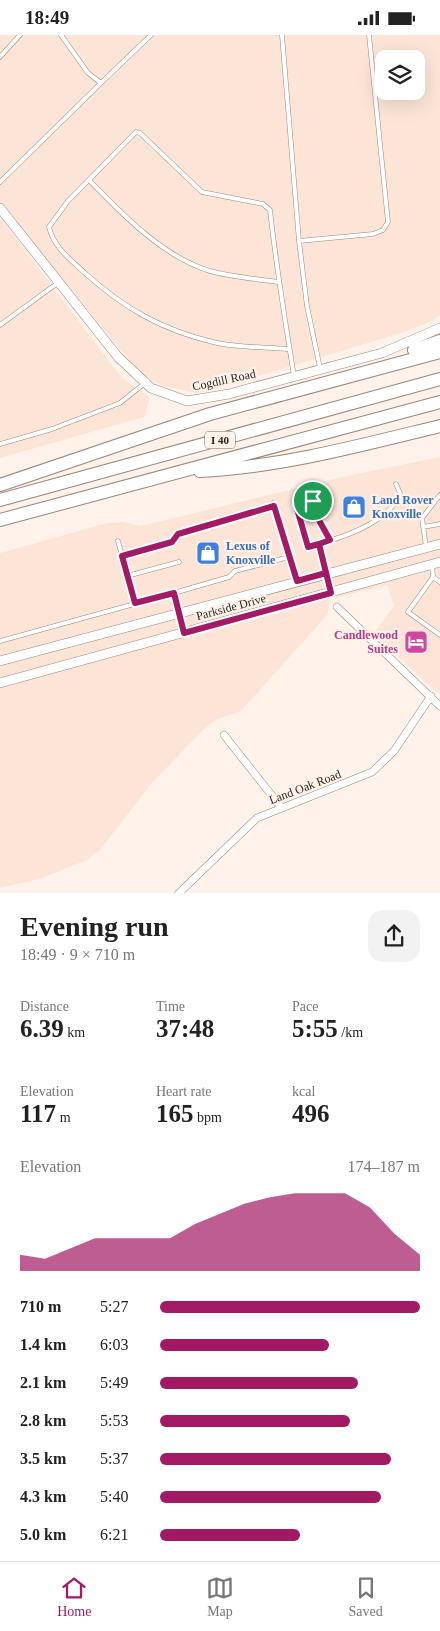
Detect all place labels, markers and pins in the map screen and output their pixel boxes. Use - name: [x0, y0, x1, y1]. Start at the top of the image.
- pin: [292, 480, 334, 522]
- place label: Land Rover Knoxville: [372, 493, 434, 521]
- shop icon: Land Rover Knoxville: [341, 494, 367, 520]
- place label: Lexus of Knoxville: [226, 539, 276, 567]
- shop icon: Lexus of Knoxville: [195, 540, 221, 566]
- place label: Candlewood Suites: [334, 628, 398, 656]
- hotel icon: Candlewood Suites: [403, 629, 429, 655]

